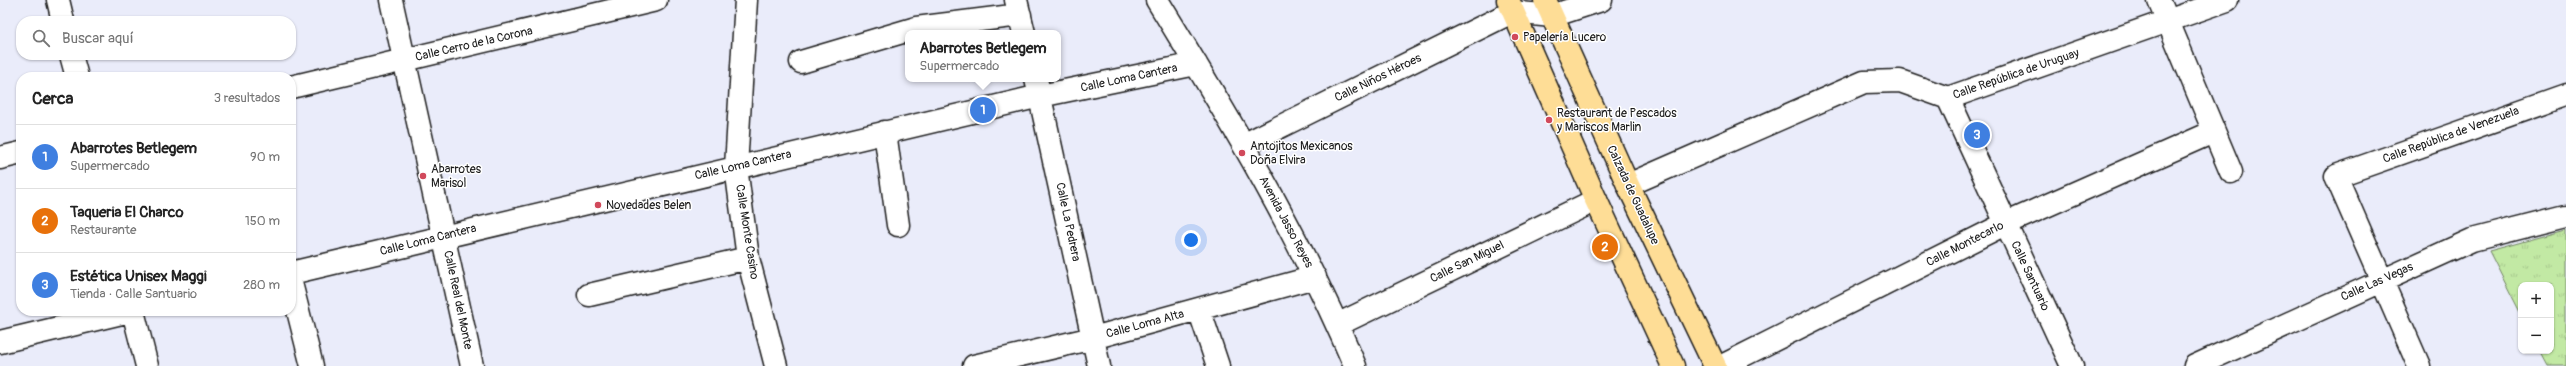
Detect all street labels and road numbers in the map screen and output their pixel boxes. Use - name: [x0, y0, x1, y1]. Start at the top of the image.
- street label: Calle Cerro de la Corona: [414, 23, 535, 65]
- street label: Calle República de Uruguay: [1951, 45, 2081, 103]
- street label: Calle Niños Héroes: [1332, 50, 1424, 105]
- street label: Calle Loma Cantera: [1079, 60, 1179, 96]
- street label: Calle República de Venezuela: [2381, 103, 2522, 167]
- street label: Calzada de Guadalupe: [1603, 143, 1663, 247]
- street label: Calle Loma Cantera: [693, 146, 793, 183]
- street label: Avenida Jasso Reyes: [1256, 174, 1317, 271]
- street label: Calle La Pedrera: [1052, 181, 1084, 263]
- street label: Calle Monte Casino: [732, 183, 762, 281]
- street label: Calle Montecarlo: [1924, 218, 2007, 270]
- street label: Calle Loma Cantera: [378, 221, 478, 259]
- street label: Calle San Miguel: [1428, 238, 1507, 286]
- street label: Calle Santuario: [2007, 239, 2053, 314]
- street label: Calle Real del Monte: [440, 249, 476, 351]
- street label: Calle Las Vegas: [2338, 259, 2416, 305]
- street label: Calle Loma Alta: [1104, 306, 1186, 342]

